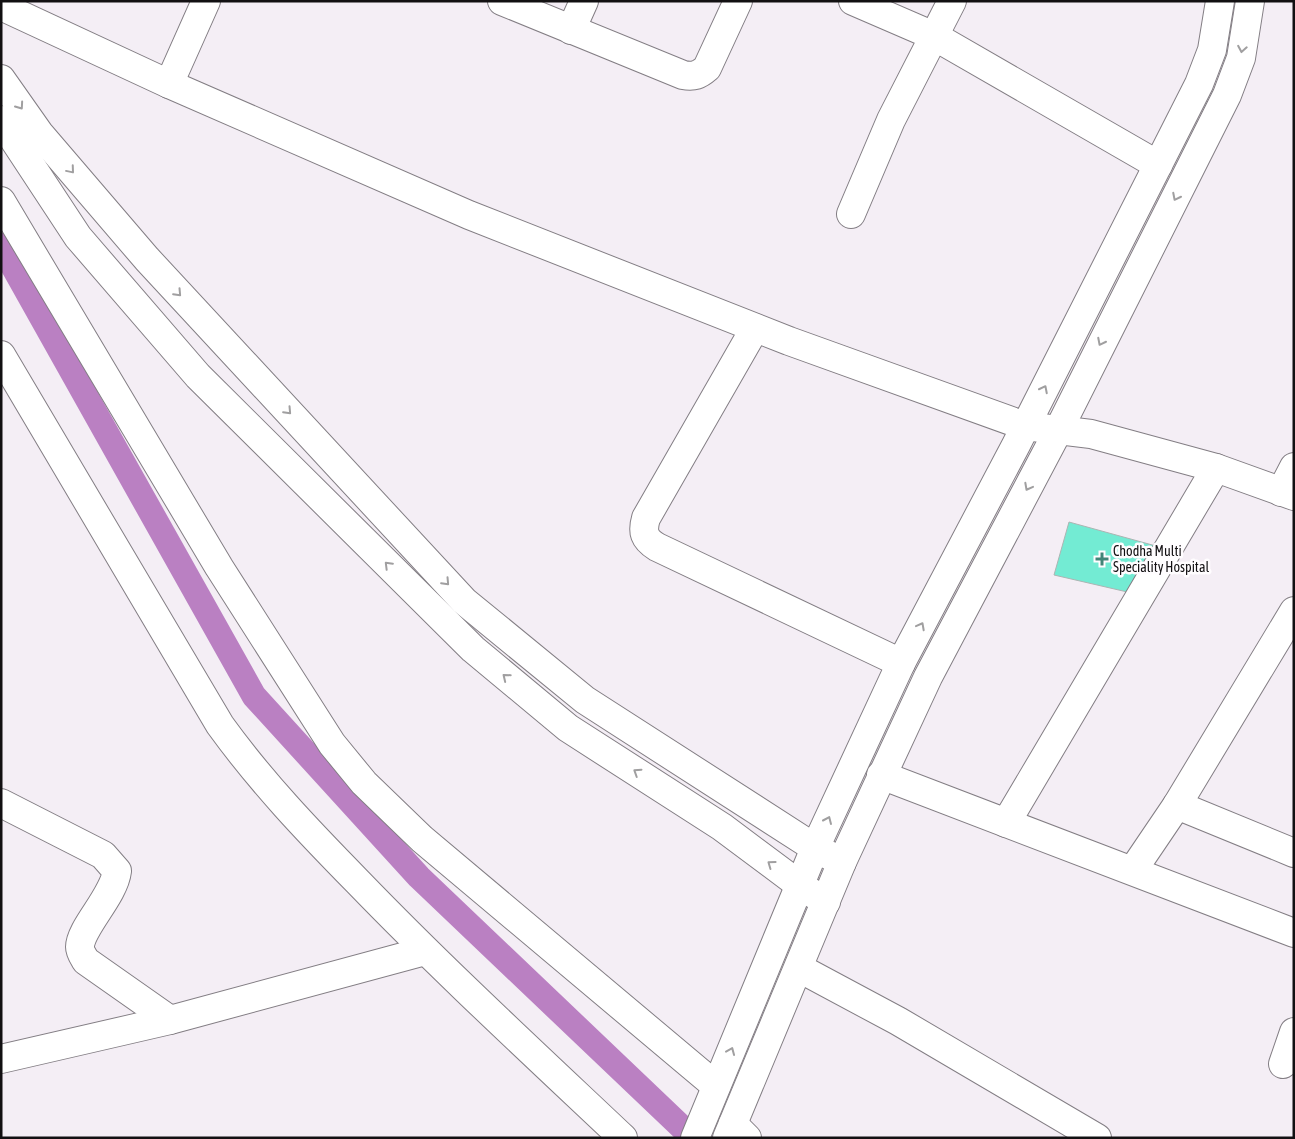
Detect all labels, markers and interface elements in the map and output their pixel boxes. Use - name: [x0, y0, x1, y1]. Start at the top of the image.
- one-way arrow: [1238, 45, 1248, 54]
- one-way arrow: [14, 100, 23, 110]
- one-way arrow: [65, 164, 74, 173]
- one-way arrow: [1172, 192, 1182, 201]
- one-way arrow: [172, 287, 181, 296]
- one-way arrow: [1097, 336, 1107, 345]
- one-way arrow: [1038, 385, 1048, 394]
- one-way arrow: [282, 406, 291, 415]
- one-way arrow: [1024, 481, 1034, 490]
- place label: Chodha Multi Speciality Hospital: [1113, 543, 1209, 575]
- marker: Chodha Multi Speciality Hospital: [1095, 552, 1109, 566]
- one-way arrow: [385, 562, 394, 571]
- one-way arrow: [440, 576, 449, 585]
- one-way arrow: [914, 623, 924, 632]
- one-way arrow: [503, 673, 512, 682]
- one-way arrow: [634, 769, 643, 778]
- one-way arrow: [822, 816, 832, 825]
- one-way arrow: [768, 862, 777, 870]
- one-way arrow: [725, 1047, 735, 1056]

